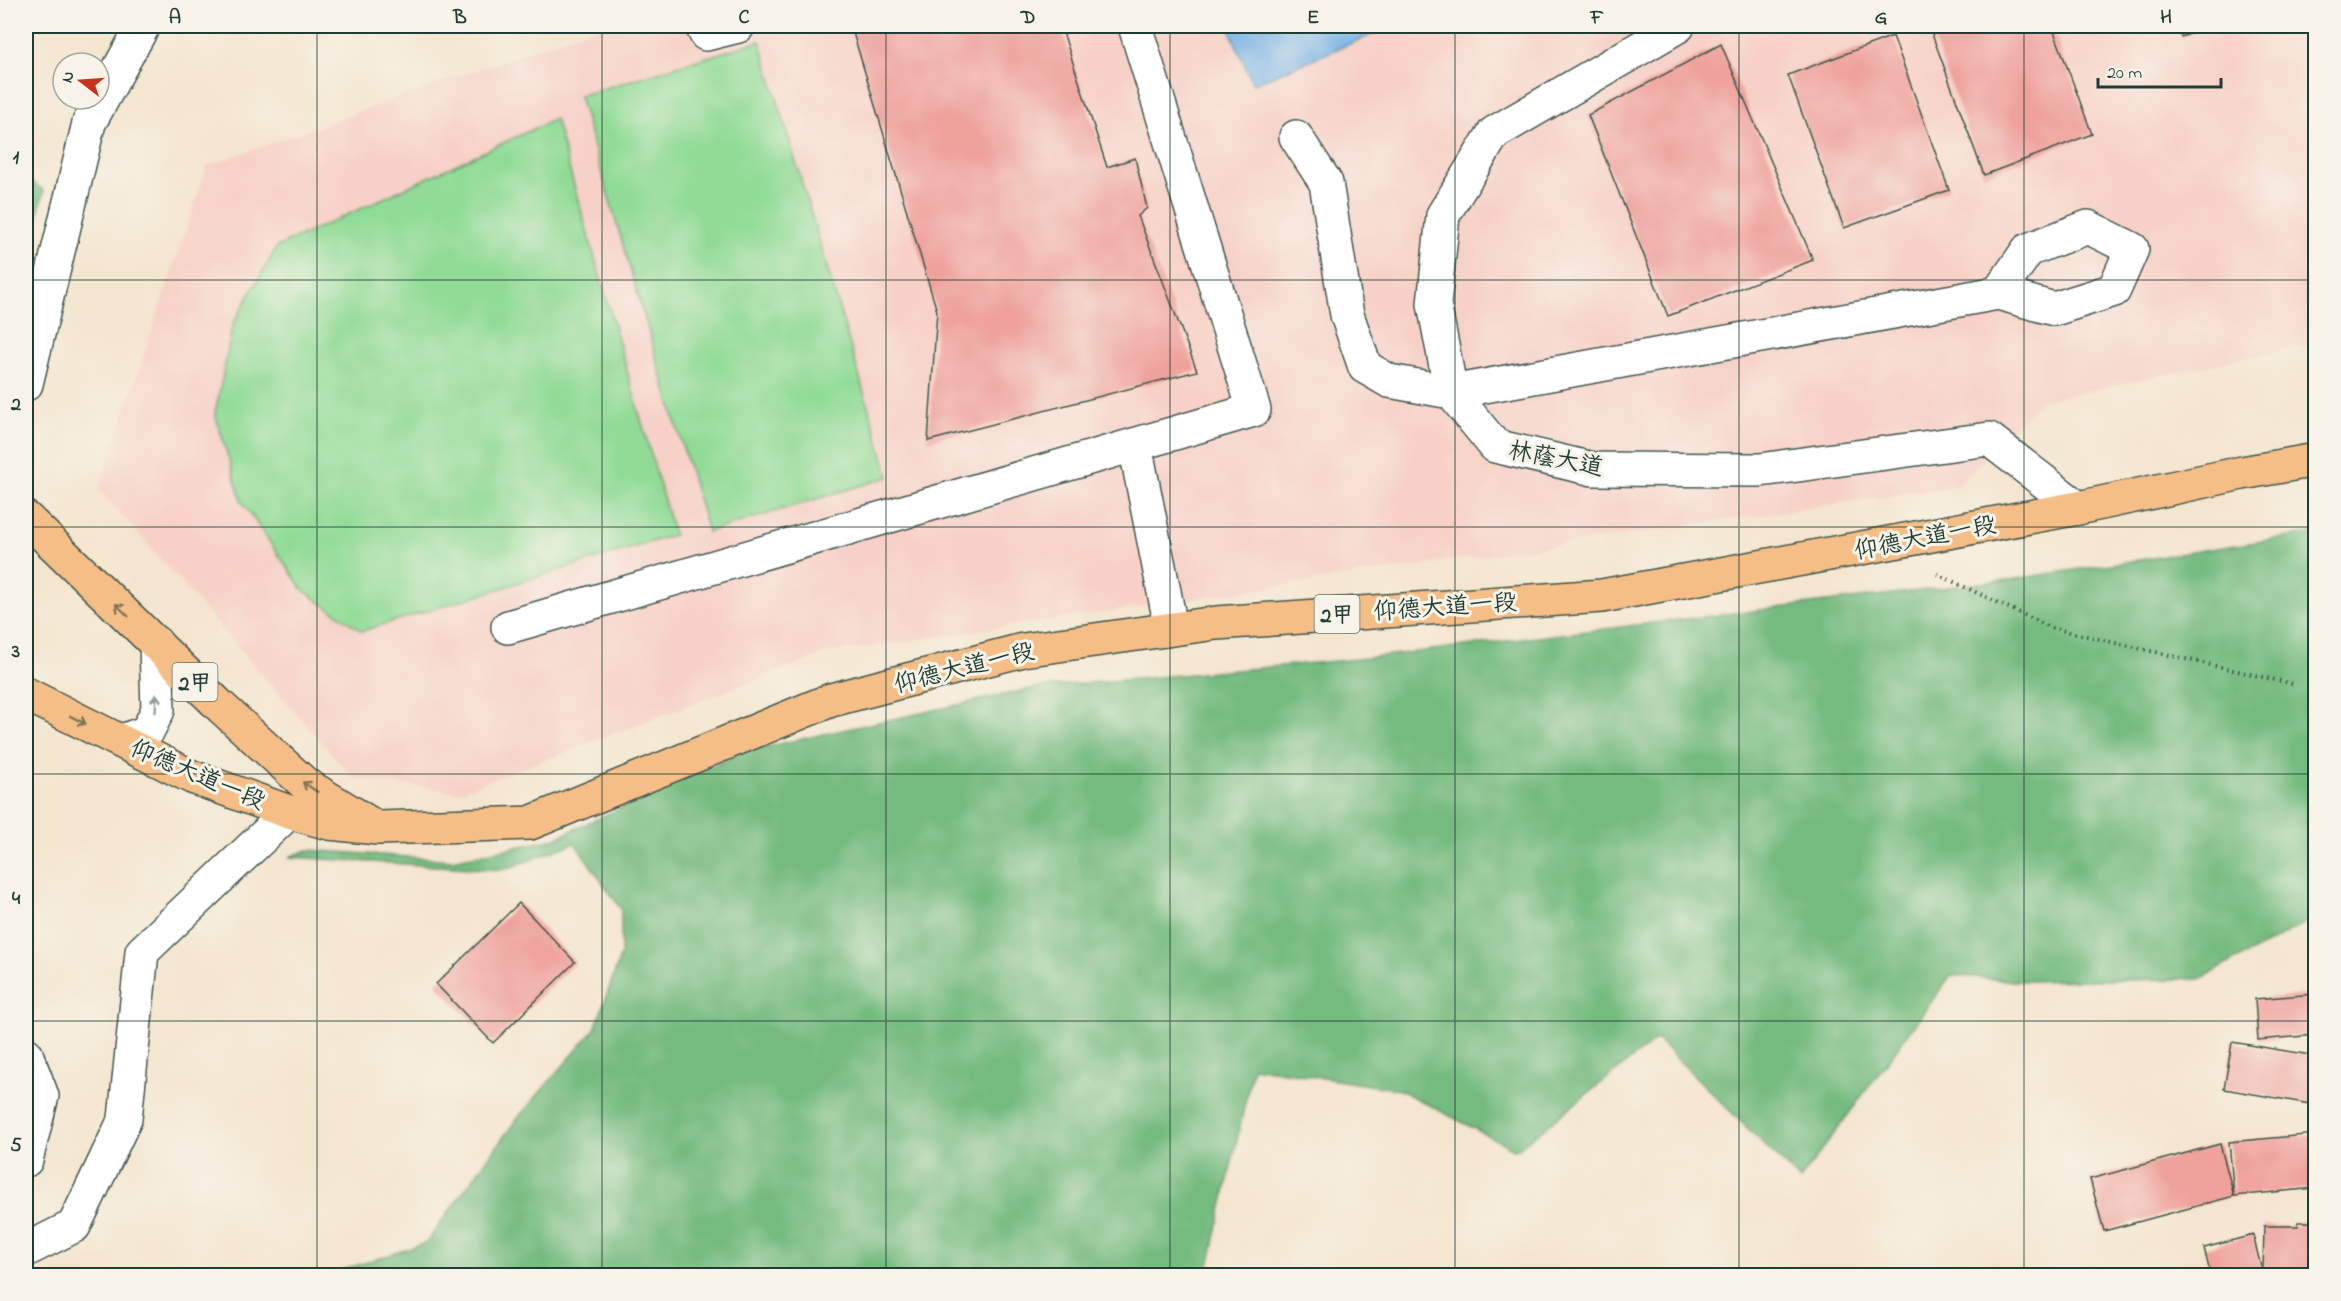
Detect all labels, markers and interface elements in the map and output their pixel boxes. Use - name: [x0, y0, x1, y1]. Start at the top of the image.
- text: A: [169, 4, 181, 33]
- text: B: [452, 4, 467, 33]
- text: C: [739, 4, 750, 33]
- text: D: [1020, 4, 1035, 33]
- text: E: [1307, 4, 1319, 33]
- text: F: [1590, 4, 1604, 33]
- text: G: [1875, 4, 1888, 33]
- text: H: [2160, 4, 2172, 33]
- north arrow: [51, 51, 111, 111]
- scale bar: [2098, 51, 2221, 89]
- text: 20 m: [2107, 61, 2142, 87]
- text: N: [56, 68, 82, 86]
- text: 1: [13, 144, 20, 173]
- text: 2: [10, 391, 21, 420]
- street label: 林蔭大道: [1505, 434, 1606, 487]
- street label: 仰德大道一段: [1851, 509, 1999, 570]
- street label: 仰德大道一段: [1372, 586, 1518, 631]
- road number: 2甲: [1314, 595, 1360, 633]
- one-way arrow: [115, 603, 130, 618]
- street label: 仰德大道一段: [891, 635, 1039, 704]
- text: 3: [11, 638, 20, 667]
- road number: 2甲: [172, 663, 218, 701]
- one-way arrow: [151, 694, 162, 713]
- one-way arrow: [68, 714, 86, 726]
- street label: 仰德大道一段: [124, 732, 270, 821]
- one-way arrow: [303, 781, 319, 793]
- text: 4: [12, 885, 21, 914]
- text: 5: [10, 1132, 22, 1161]

